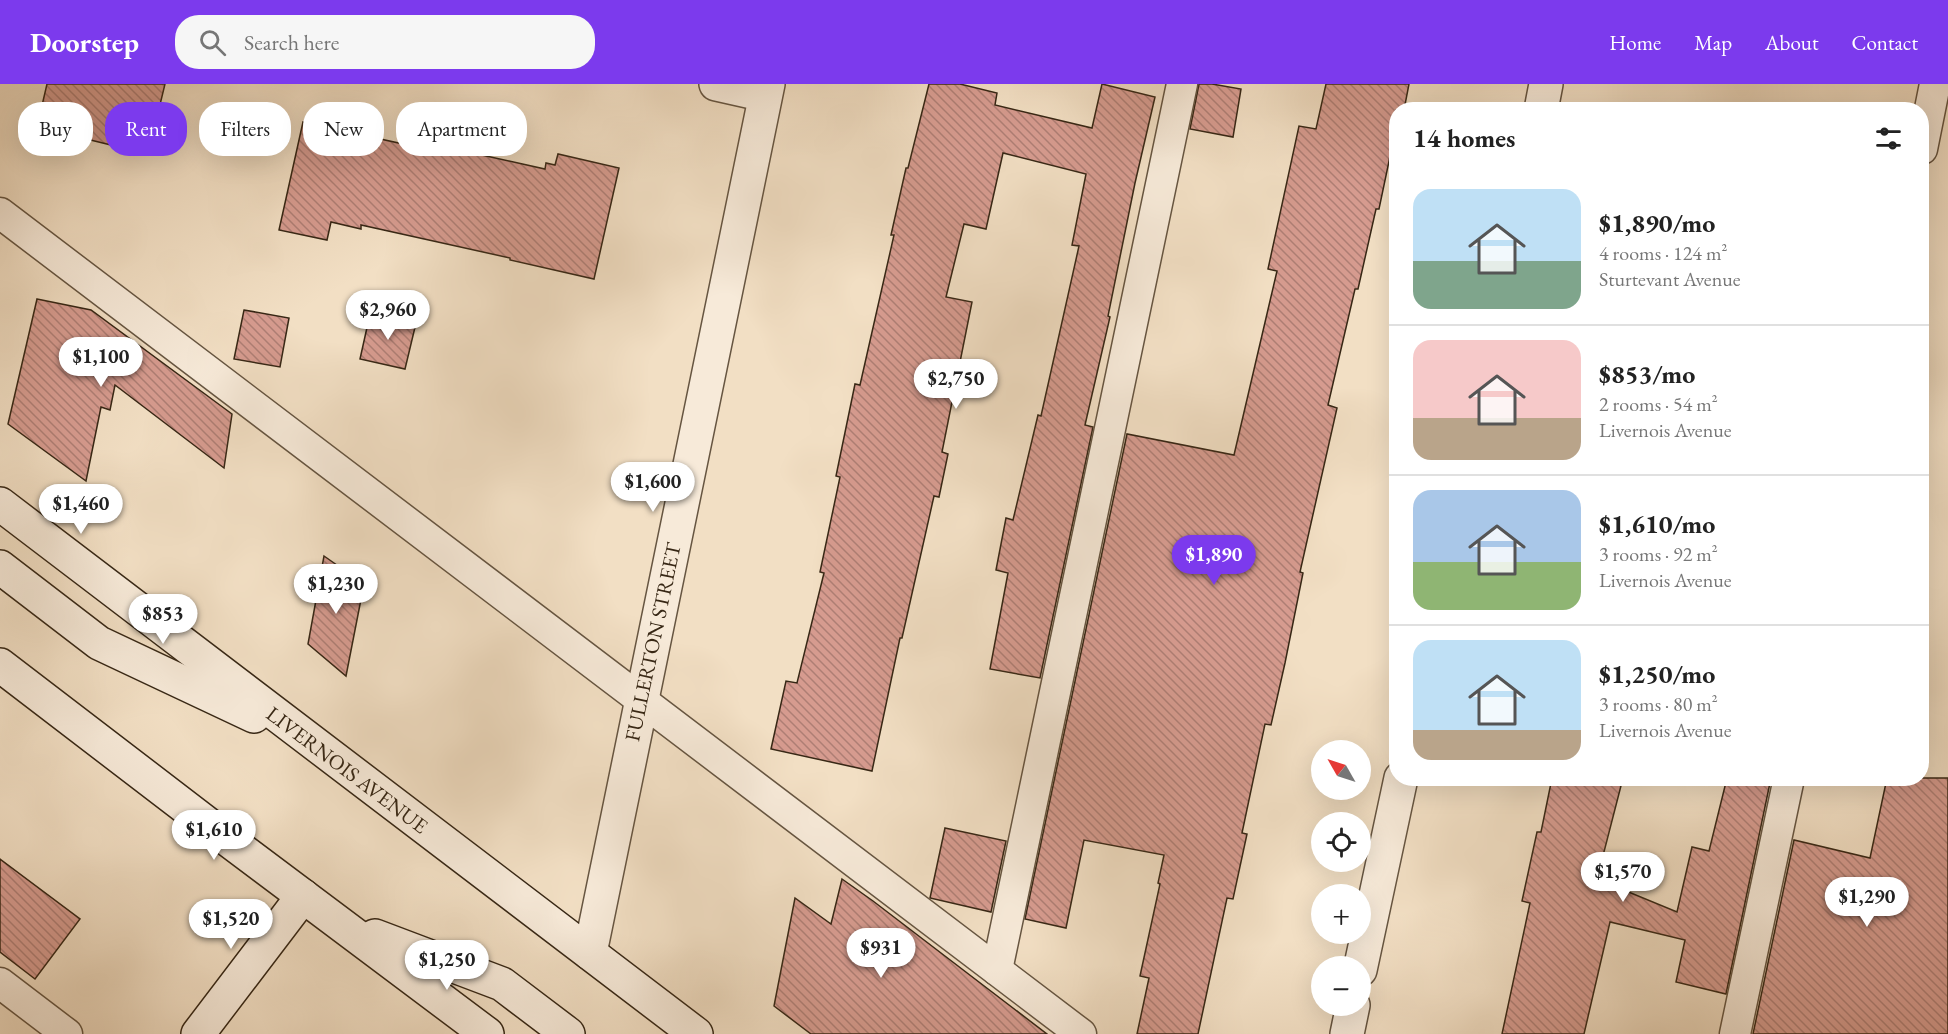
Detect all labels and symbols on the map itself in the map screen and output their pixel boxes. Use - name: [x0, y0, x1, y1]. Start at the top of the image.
- pin: $2,960: [339, 290, 437, 341]
- pin: $1,100: [52, 337, 150, 388]
- pin: $2,750: [907, 359, 1005, 410]
- pin: $1,600: [604, 462, 702, 513]
- pin: $1,460: [32, 484, 130, 535]
- pin: $1,890: [1165, 535, 1263, 586]
- street label: FULLERTON STREET: [618, 539, 687, 744]
- pin: $1,230: [287, 564, 385, 615]
- pin: $853: [127, 594, 199, 645]
- street label: LIVERNOIS AVENUE: [261, 700, 434, 839]
- north arrow: [1311, 740, 1371, 800]
- pin: $1,610: [165, 810, 263, 861]
- pin: $1,570: [1574, 852, 1672, 903]
- pin: $1,290: [1818, 877, 1916, 928]
- pin: $1,520: [182, 899, 280, 950]
- pin: $931: [845, 928, 917, 979]
- pin: $1,250: [398, 940, 496, 991]

